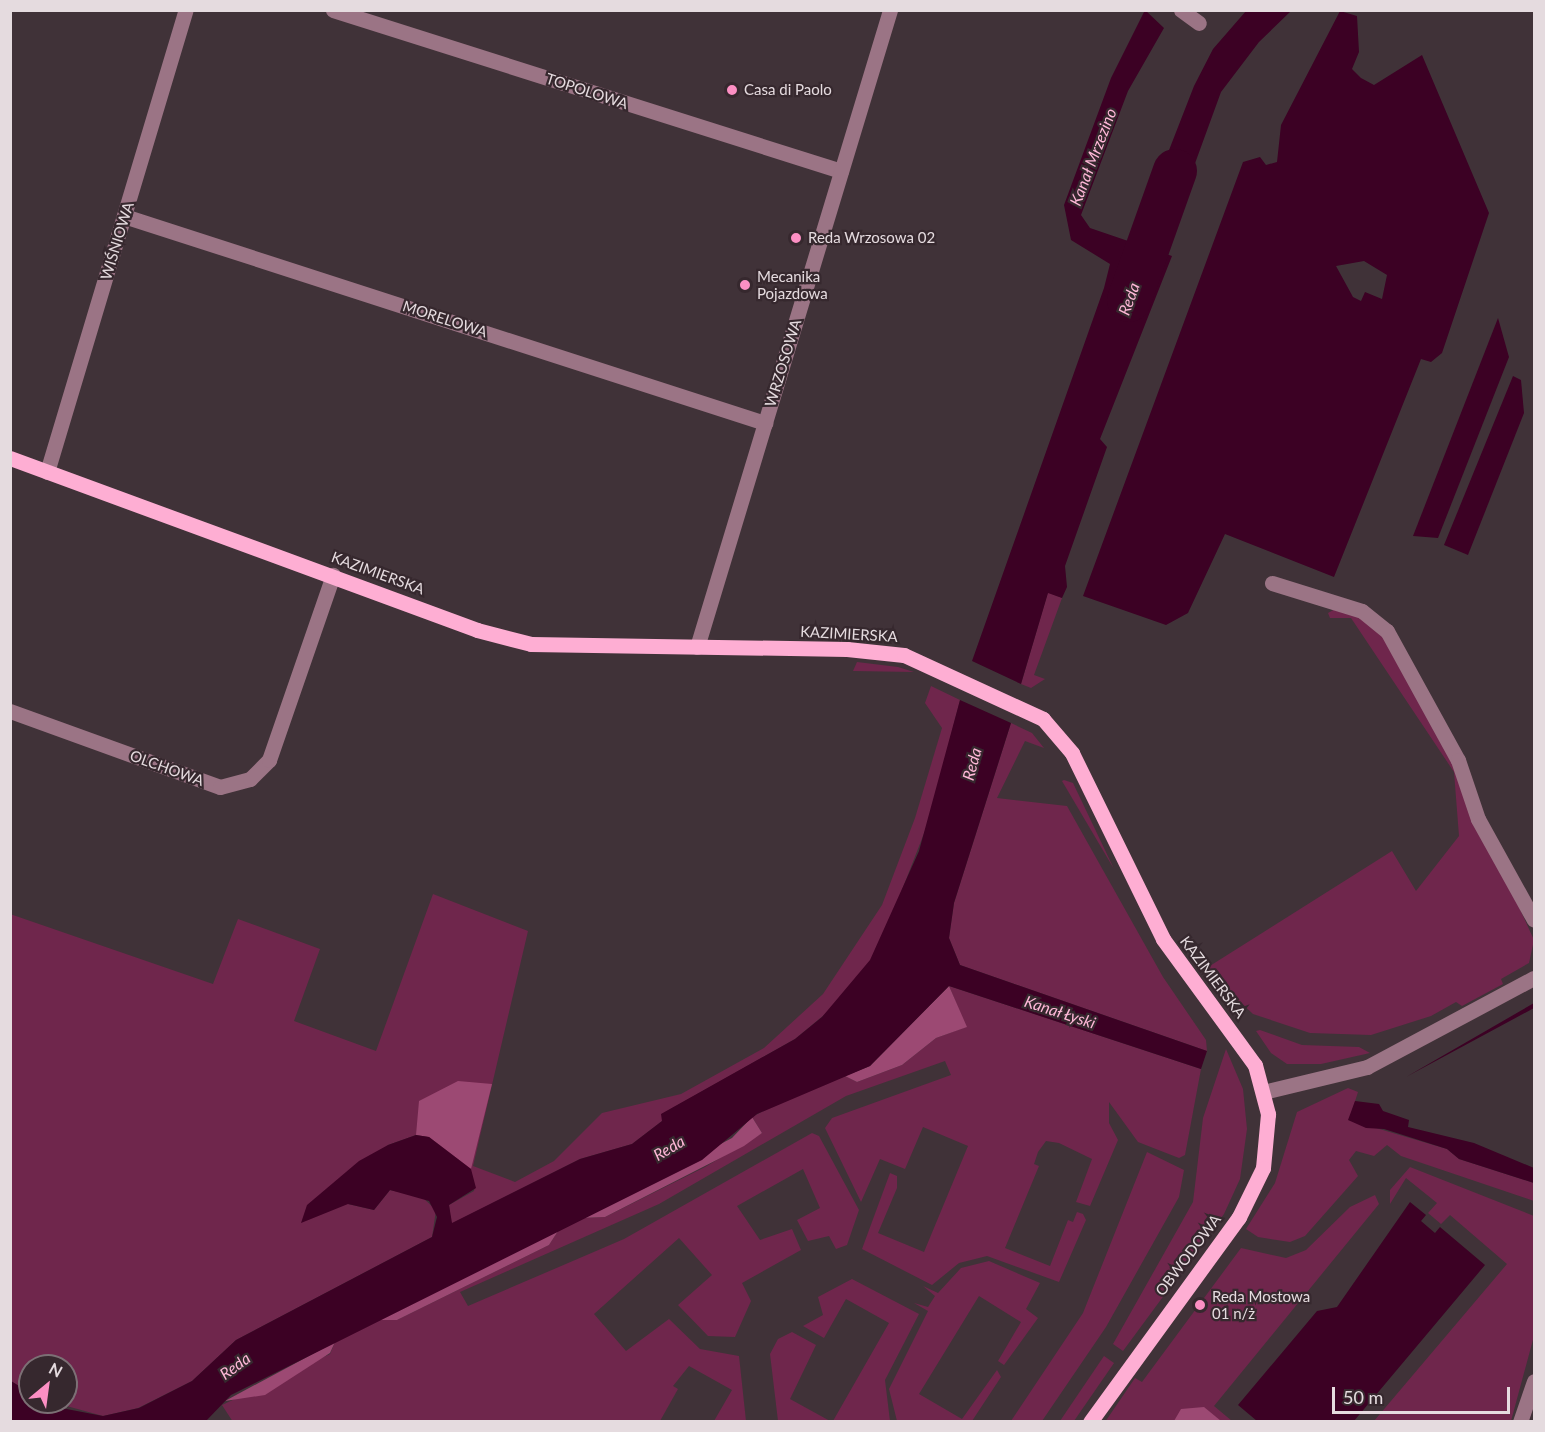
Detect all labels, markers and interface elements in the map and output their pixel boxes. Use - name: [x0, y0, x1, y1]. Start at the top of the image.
- street label: TOPOLOWA: [544, 69, 630, 113]
- place label: Casa di Paolo: [744, 81, 832, 99]
- marker: Casa di Paolo: [725, 83, 739, 97]
- water label: Kanał Mrzezino: [1066, 105, 1120, 209]
- street label: WIŚNIOWA: [97, 200, 137, 282]
- place label: Reda Wrzosowa 02: [808, 229, 935, 247]
- marker: Reda Wrzosowa 02: [789, 231, 803, 245]
- place label: Mecanika Pojazdowa: [757, 267, 828, 302]
- marker: Mecanika Pojazdowa: [738, 278, 752, 292]
- water label: Reda: [1114, 280, 1144, 318]
- street label: MORELOWA: [400, 297, 490, 341]
- street label: WRZOSOWA: [761, 317, 805, 409]
- street label: KAZIMIERSKA: [329, 548, 427, 598]
- street label: KAZIMIERSKA: [800, 622, 898, 646]
- street label: OLCHOWA: [127, 746, 207, 790]
- water label: Reda: [958, 746, 986, 782]
- street label: KAZIMIERSKA: [1176, 933, 1250, 1021]
- water label: Kanał Łyski: [1022, 991, 1098, 1033]
- water label: Reda: [650, 1131, 688, 1165]
- street label: OBWODOWA: [1152, 1211, 1224, 1299]
- place label: Reda Mostowa 01 n/ż: [1212, 1287, 1310, 1322]
- marker: Reda Mostowa 01 n/ż: [1193, 1298, 1207, 1312]
- water label: Reda: [216, 1348, 254, 1384]
- north arrow: [18, 1354, 78, 1414]
- text: N: [46, 1358, 66, 1381]
- scale bar: [1335, 1375, 1514, 1413]
- text: 50 m: [1343, 1386, 1383, 1408]

